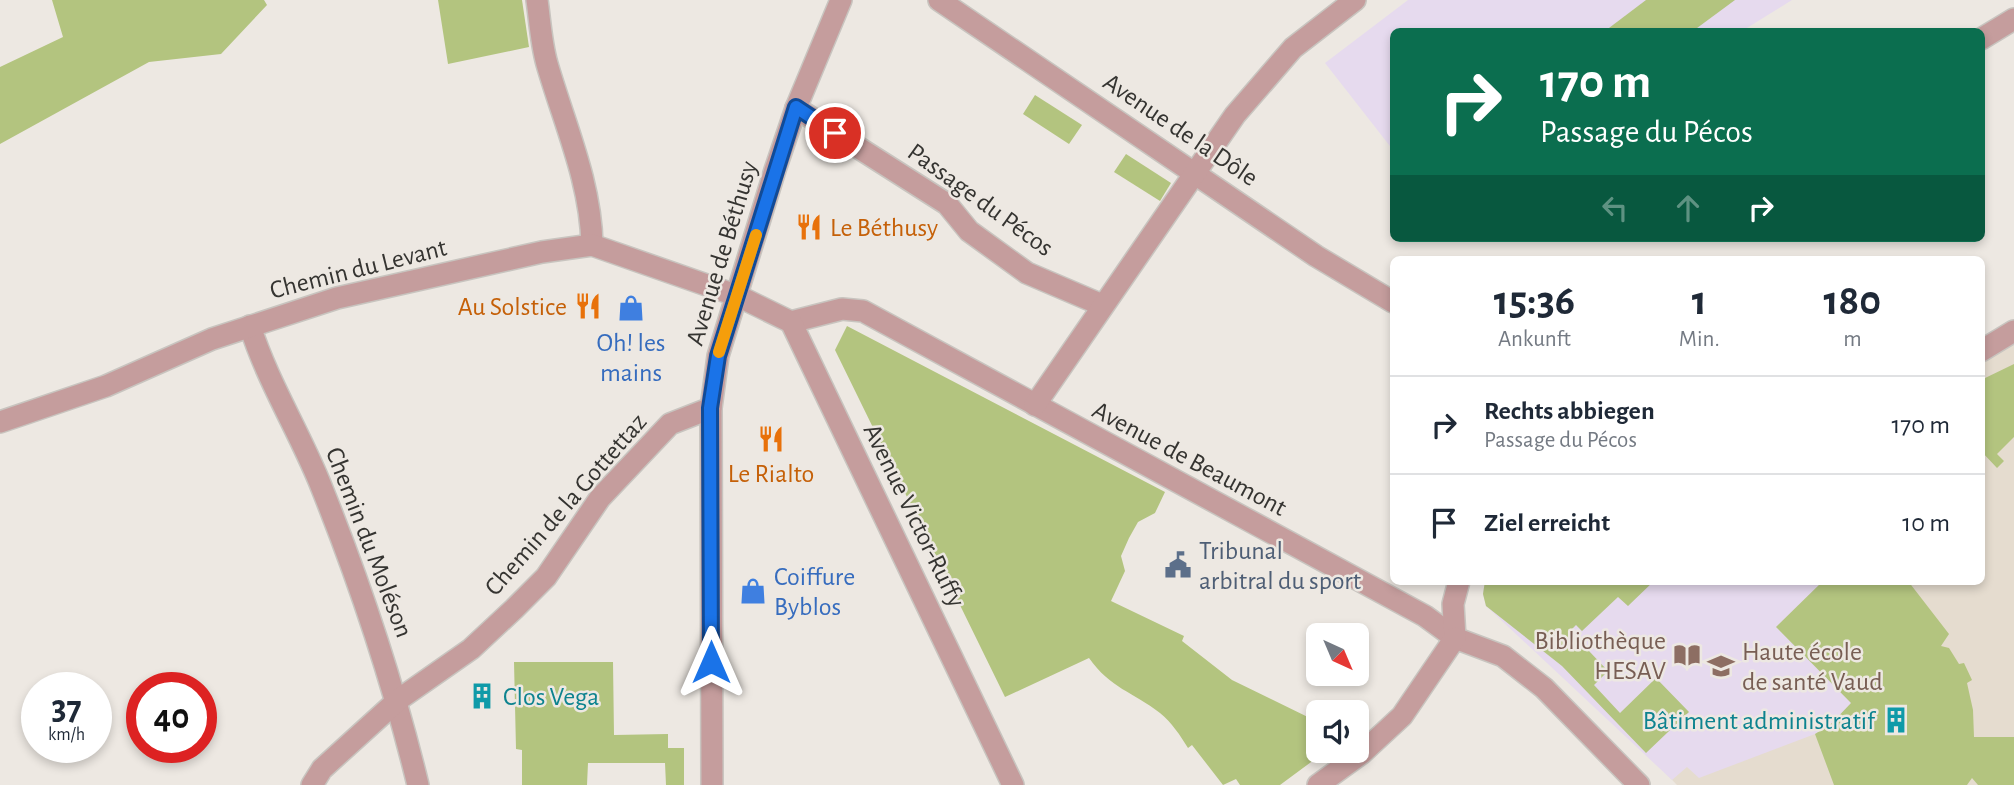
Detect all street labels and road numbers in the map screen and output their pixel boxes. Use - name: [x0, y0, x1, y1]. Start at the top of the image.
- street label: Avenue de la Dôle: [1098, 69, 1263, 191]
- street label: Passage du Pécos: [903, 138, 1058, 261]
- street label: Avenue de Béthusy: [682, 158, 762, 349]
- street label: Chemin du Levant: [267, 234, 449, 304]
- street label: Avenue de Beaumont: [1088, 397, 1291, 521]
- street label: Chemin de la Gottettaz: [480, 409, 652, 601]
- street label: Avenue Victor-Ruffy: [858, 420, 970, 611]
- street label: Chemin du Moléson: [321, 444, 417, 641]

